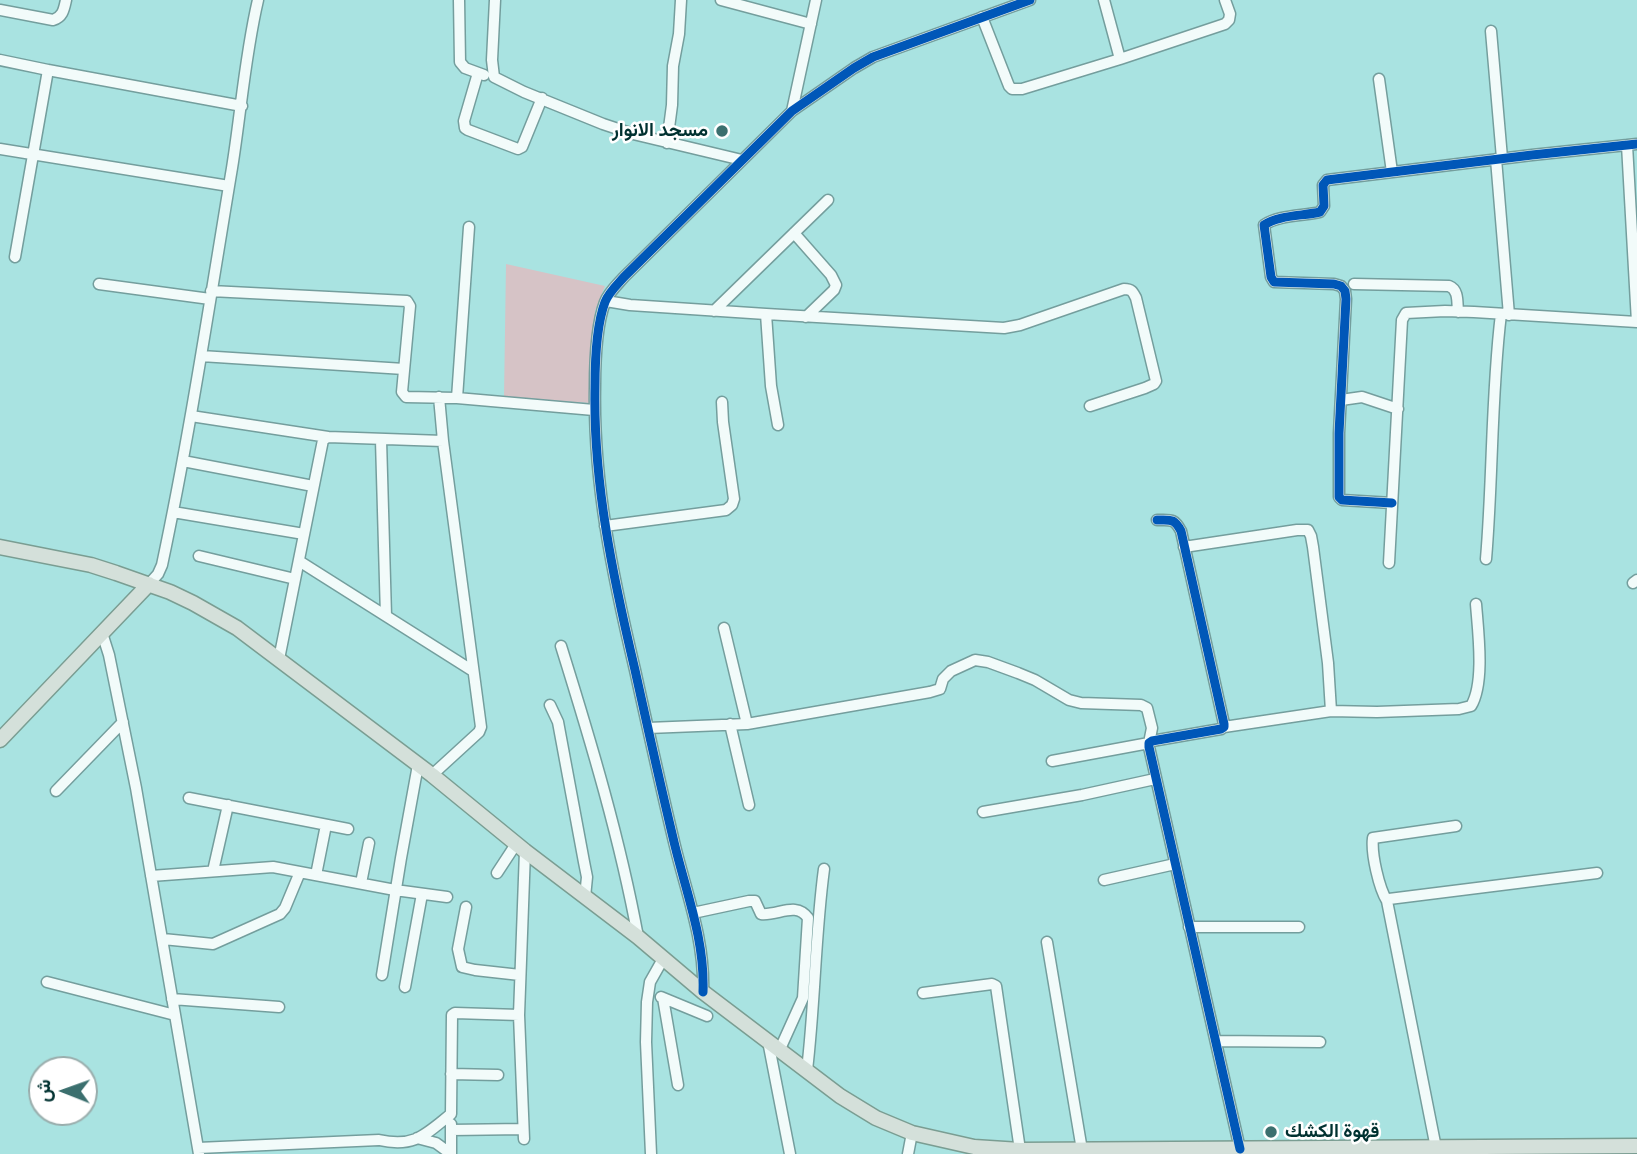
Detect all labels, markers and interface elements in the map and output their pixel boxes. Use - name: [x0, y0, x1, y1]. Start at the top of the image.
- place label: مسجد الانوار: [612, 120, 708, 142]
- marker: مسجد الانوار: [714, 123, 730, 139]
- north arrow: [28, 1056, 98, 1126]
- text: ش: [32, 1079, 55, 1102]
- place label: قهوة الكشك: [1285, 1121, 1379, 1143]
- marker: قهوة الكشك: [1263, 1124, 1279, 1140]

